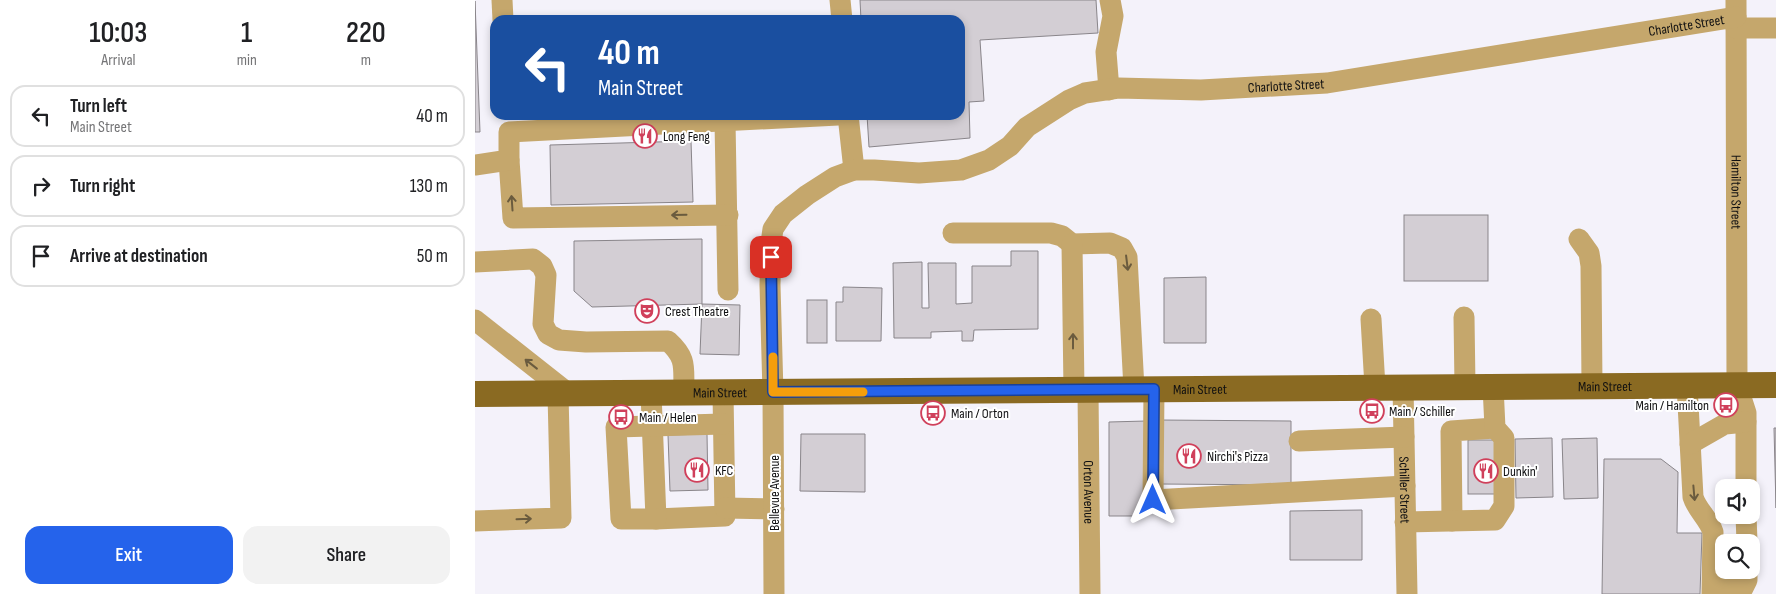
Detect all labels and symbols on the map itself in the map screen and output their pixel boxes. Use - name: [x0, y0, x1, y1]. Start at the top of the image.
- street label: Charlotte Street: [1647, 11, 1726, 40]
- street label: Charlotte Street: [1247, 75, 1325, 96]
- restaurant icon: Long Feng: [632, 123, 658, 149]
- place label: Long Feng: [663, 128, 710, 145]
- street label: Hamilton Street: [1727, 155, 1745, 229]
- one-way arrow: [508, 195, 517, 211]
- one-way arrow: [671, 210, 688, 220]
- pin: [750, 236, 792, 278]
- one-way arrow: [1122, 254, 1132, 270]
- theatre icon: Crest Theatre: [634, 298, 660, 324]
- place label: Crest Theatre: [665, 303, 729, 320]
- one-way arrow: [1068, 333, 1078, 350]
- one-way arrow: [524, 359, 538, 369]
- street label: Main Street: [1578, 378, 1632, 395]
- street label: Main Street: [1173, 381, 1227, 398]
- street label: Main Street: [693, 384, 747, 401]
- bus stop icon: Main / Hamilton: [1713, 392, 1739, 418]
- place label: Main / Hamilton: [1636, 397, 1709, 414]
- bus stop icon: Main / Schiller: [1359, 398, 1385, 424]
- bus stop icon: Main / Orton: [920, 400, 946, 426]
- place label: Main / Schiller: [1389, 403, 1455, 420]
- bus stop icon: Main / Helen: [608, 404, 634, 430]
- place label: Main / Orton: [951, 405, 1009, 422]
- place label: Main / Helen: [639, 409, 697, 426]
- restaurant icon: Nirchi's Pizza: [1176, 443, 1202, 469]
- place label: Nirchi's Pizza: [1207, 448, 1268, 465]
- street label: Bellevue Avenue: [766, 455, 783, 531]
- street label: Schiller Street: [1395, 456, 1414, 524]
- restaurant icon: KFC: [684, 457, 710, 483]
- restaurant icon: Dunkin': [1473, 458, 1499, 484]
- street label: Orton Avenue: [1080, 460, 1097, 524]
- place label: KFC: [715, 462, 734, 479]
- place label: Dunkin': [1503, 463, 1537, 480]
- position arrow: [1126, 473, 1178, 525]
- one-way arrow: [1689, 485, 1699, 501]
- one-way arrow: [515, 515, 531, 524]

